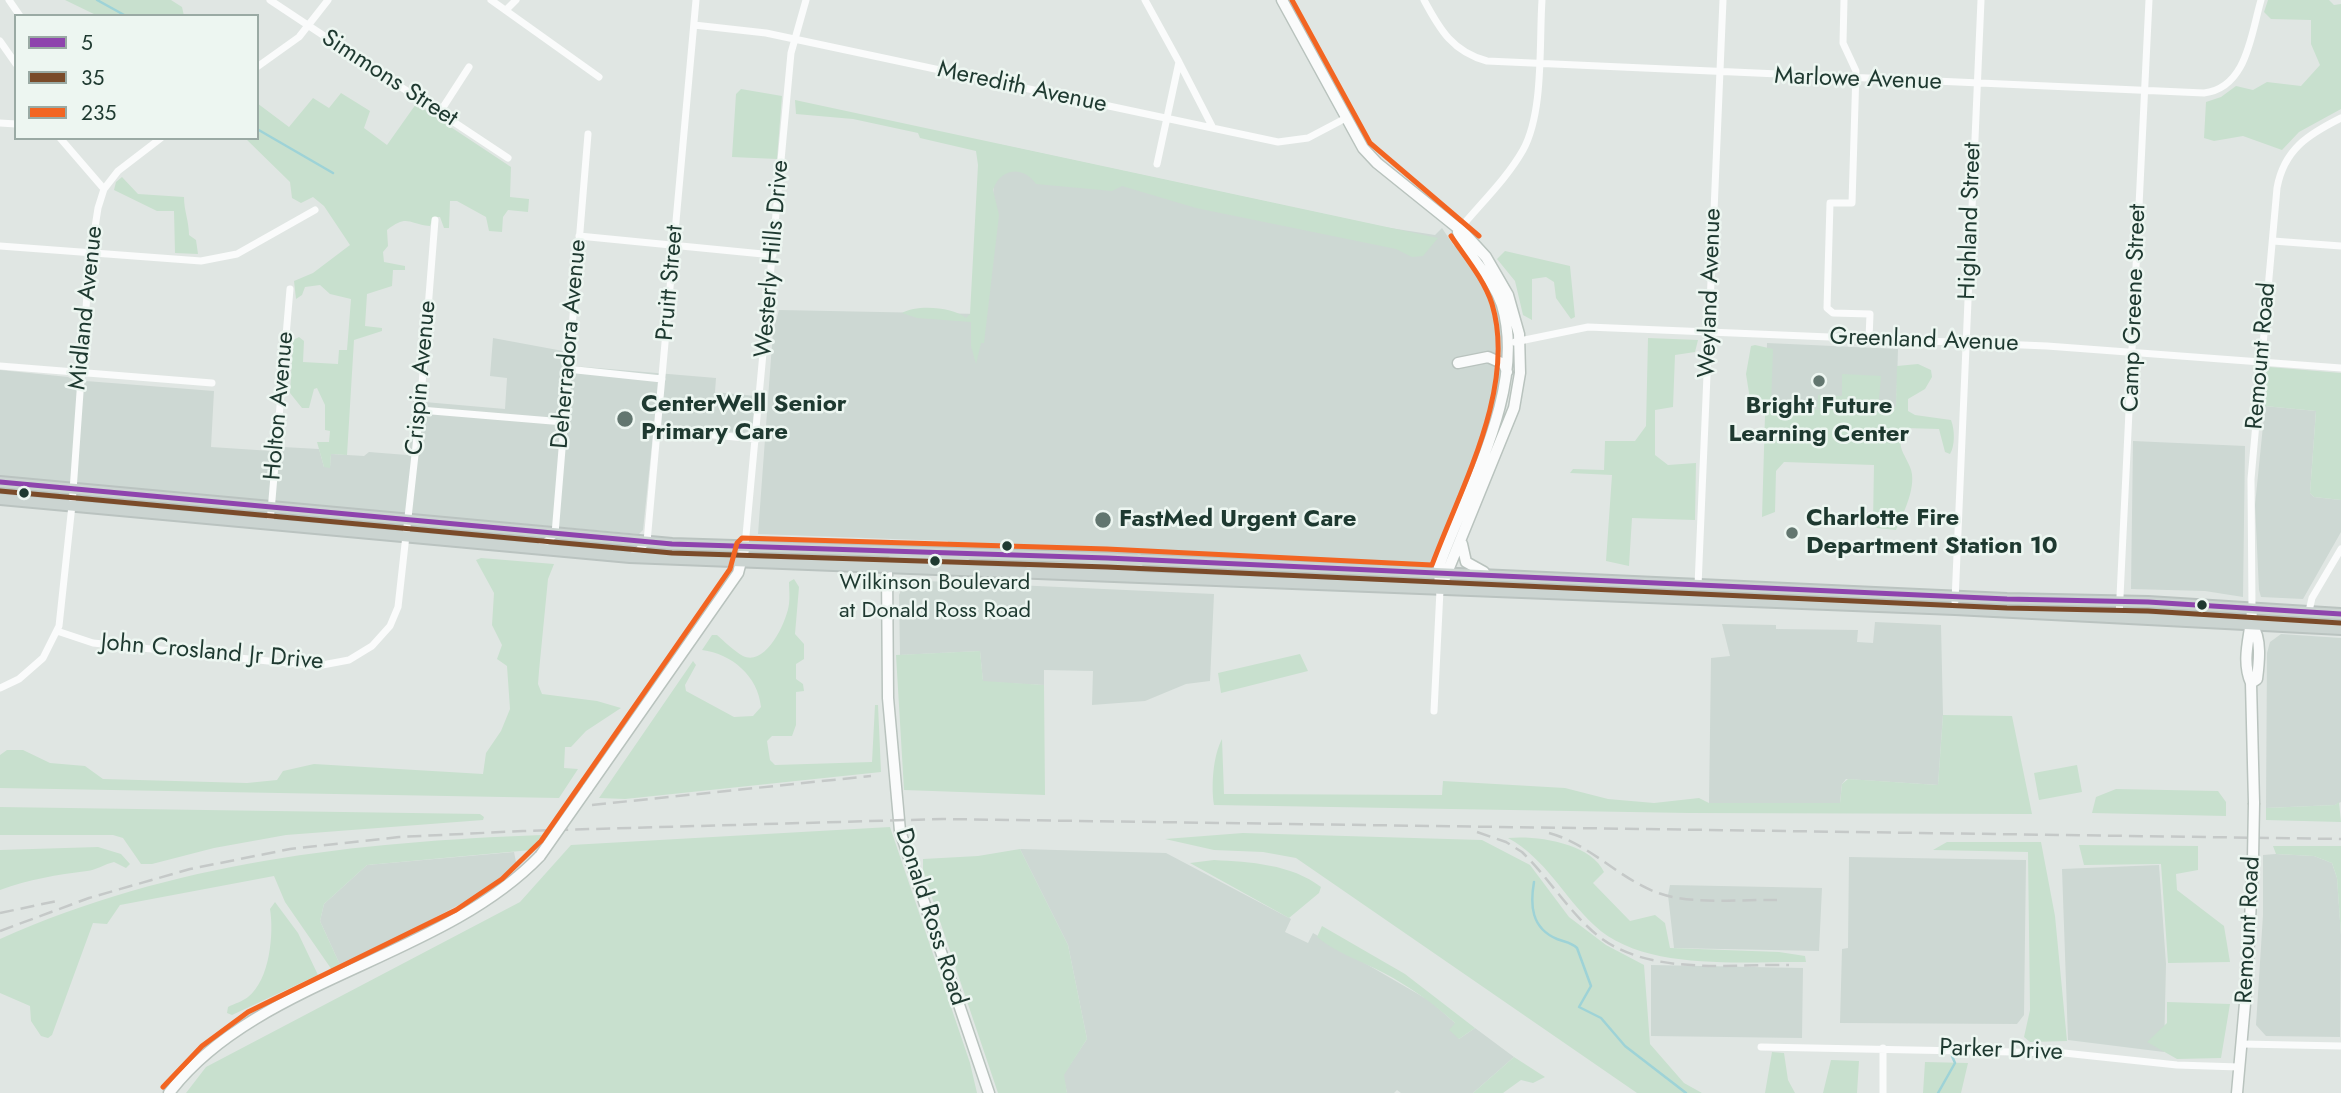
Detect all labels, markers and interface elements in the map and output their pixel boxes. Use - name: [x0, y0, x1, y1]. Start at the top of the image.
- legend: [14, 14, 259, 140]
- street label: Simmons Street: [315, 24, 463, 134]
- text: 5: [81, 28, 93, 58]
- street label: Meredith Avenue: [935, 56, 1109, 120]
- text: 35: [81, 63, 104, 93]
- street label: Marlowe Avenue: [1774, 63, 1942, 97]
- text: 235: [81, 98, 116, 128]
- street label: Highland Street: [1954, 142, 1988, 300]
- street label: Westerly Hills Drive: [750, 159, 796, 359]
- street label: Camp Greene Street: [2117, 203, 2153, 413]
- street label: Weyland Avenue: [1694, 208, 1728, 378]
- street label: Pruitt Street: [652, 224, 690, 342]
- street label: Midland Avenue: [64, 225, 110, 391]
- street label: Deherradora Avenue: [546, 238, 594, 450]
- street label: Remount Road: [2241, 281, 2283, 431]
- street label: Crispin Avenue: [401, 300, 443, 456]
- street label: Greenland Avenue: [1829, 323, 2019, 359]
- street label: Holton Avenue: [259, 330, 301, 482]
- marker: Bright Future Learning Center: [1811, 373, 1827, 389]
- place label: CenterWell Senior Primary Care: [641, 391, 847, 447]
- place label: Bright Future Learning Center: [1729, 393, 1909, 449]
- marker: CenterWell Senior Primary Care: [615, 409, 635, 429]
- unlabelled marker: [17, 486, 31, 500]
- place label: Charlotte Fire Department Station 10: [1806, 505, 2058, 561]
- place label: FastMed Urgent Care: [1119, 506, 1357, 534]
- marker: FastMed Urgent Care: [1093, 510, 1113, 530]
- marker: Charlotte Fire Department Station 10: [1784, 525, 1800, 541]
- unlabelled marker: [1000, 539, 1014, 553]
- marker: Wilkinson Boulevard at Donald Ross Road: [928, 554, 942, 568]
- place label: Wilkinson Boulevard at Donald Ross Road: [839, 571, 1031, 622]
- unlabelled marker: [2195, 598, 2209, 612]
- street label: John Crosland Jr Drive: [99, 629, 325, 677]
- street label: Donald Ross Road: [888, 825, 972, 1009]
- street label: Remount Road: [2231, 856, 2267, 1004]
- street label: Parker Drive: [1939, 1034, 2063, 1068]

